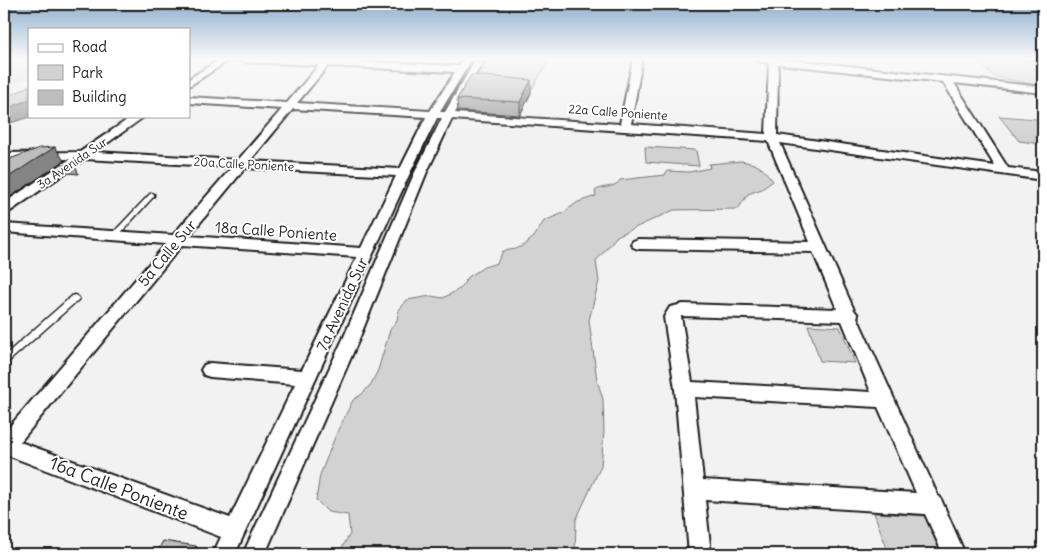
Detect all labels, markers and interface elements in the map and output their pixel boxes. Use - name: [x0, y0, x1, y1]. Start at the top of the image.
- legend: [28, 28, 190, 118]
- text: Road: [72, 37, 107, 56]
- text: Park: [72, 63, 103, 82]
- text: Building: [72, 87, 127, 106]
- street label: 22a Calle Poniente: [568, 101, 668, 123]
- street label: 3a Avenida Sur: [34, 134, 110, 192]
- street label: 20a Calle Poniente: [193, 154, 295, 174]
- street label: 5a Calle Sur: [134, 216, 200, 290]
- street label: 18a Calle Poniente: [214, 217, 338, 245]
- street label: 7a Avenida Sur: [312, 254, 372, 354]
- street label: 16a Calle Poniente: [46, 451, 192, 525]

